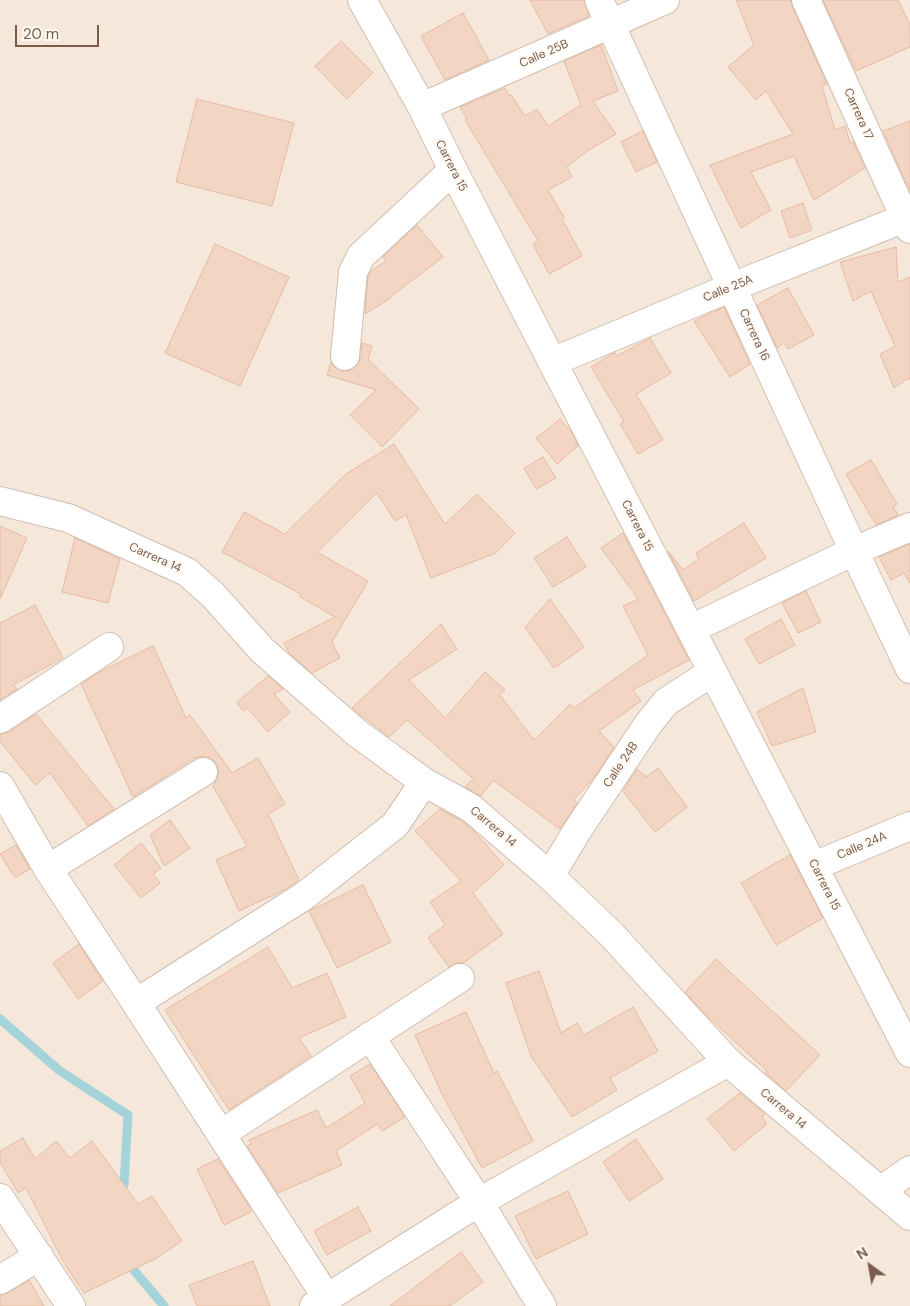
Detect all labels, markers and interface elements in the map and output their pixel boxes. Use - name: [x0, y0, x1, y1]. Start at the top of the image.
- scale bar: [18, 15, 101, 47]
- text: 20 m: [23, 24, 59, 44]
- street label: Calle 25B: [517, 37, 571, 71]
- street label: Carrera 17: [840, 86, 876, 142]
- street label: Carrera 15: [432, 138, 470, 194]
- street label: Calle 25A: [701, 273, 755, 305]
- street label: Carrera 16: [736, 307, 772, 363]
- street label: Carrera 15: [618, 498, 656, 554]
- street label: Carrera 14: [127, 540, 183, 576]
- street label: Calle 24B: [601, 740, 641, 790]
- street label: Carrera 14: [467, 804, 519, 850]
- street label: Calle 24A: [835, 829, 889, 863]
- street label: Carrera 15: [805, 857, 843, 913]
- street label: Carrera 14: [757, 1086, 809, 1132]
- north arrow: [845, 1241, 895, 1291]
- text: N: [853, 1243, 871, 1264]

